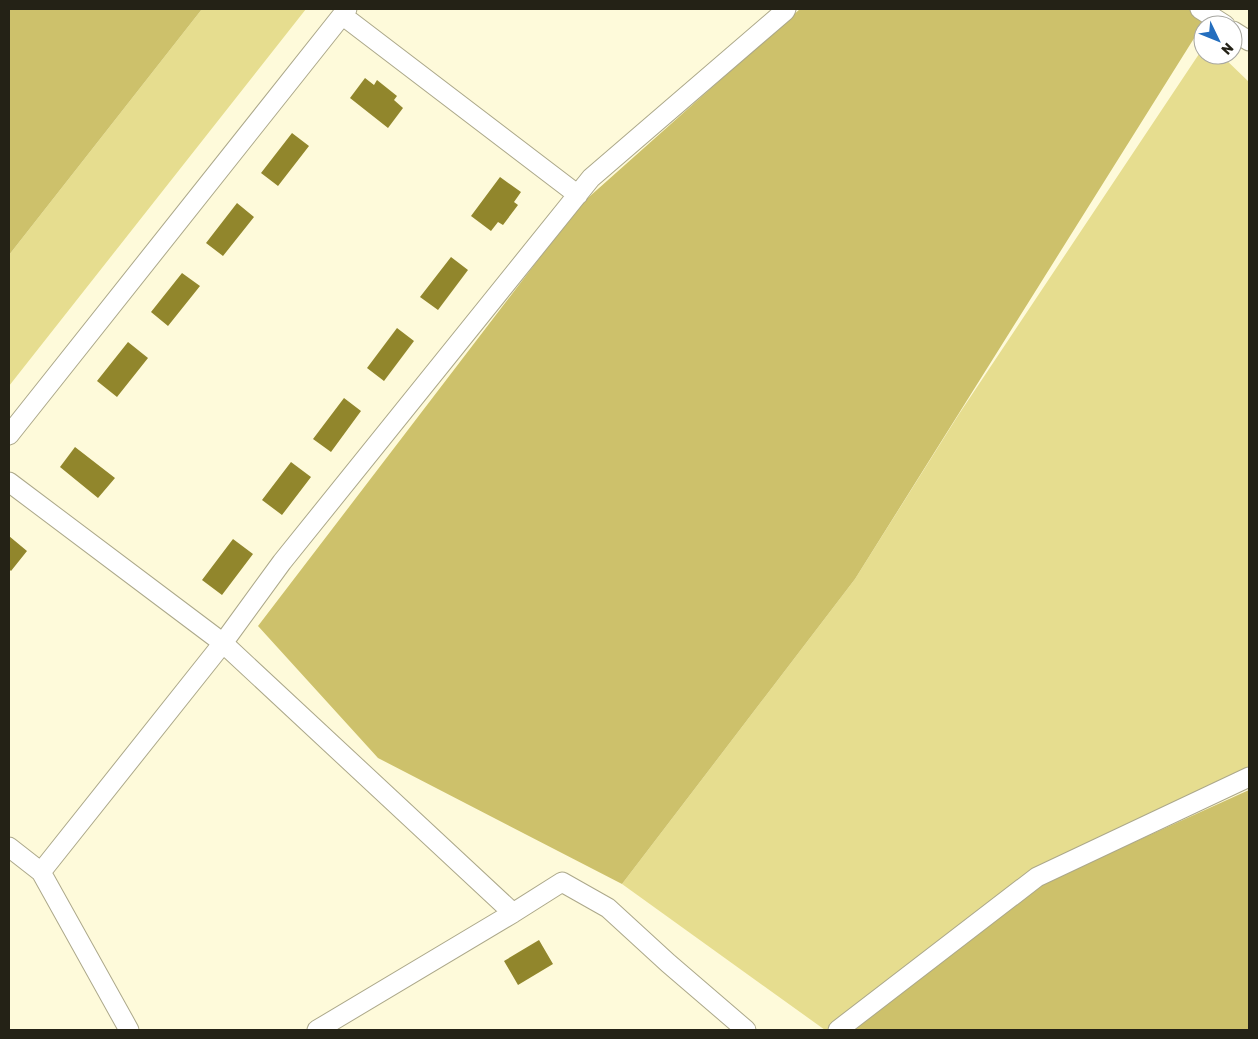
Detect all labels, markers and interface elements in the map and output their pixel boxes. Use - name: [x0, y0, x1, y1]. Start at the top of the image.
- north arrow: [1193, 15, 1243, 65]
- text: N: [1217, 39, 1237, 58]

